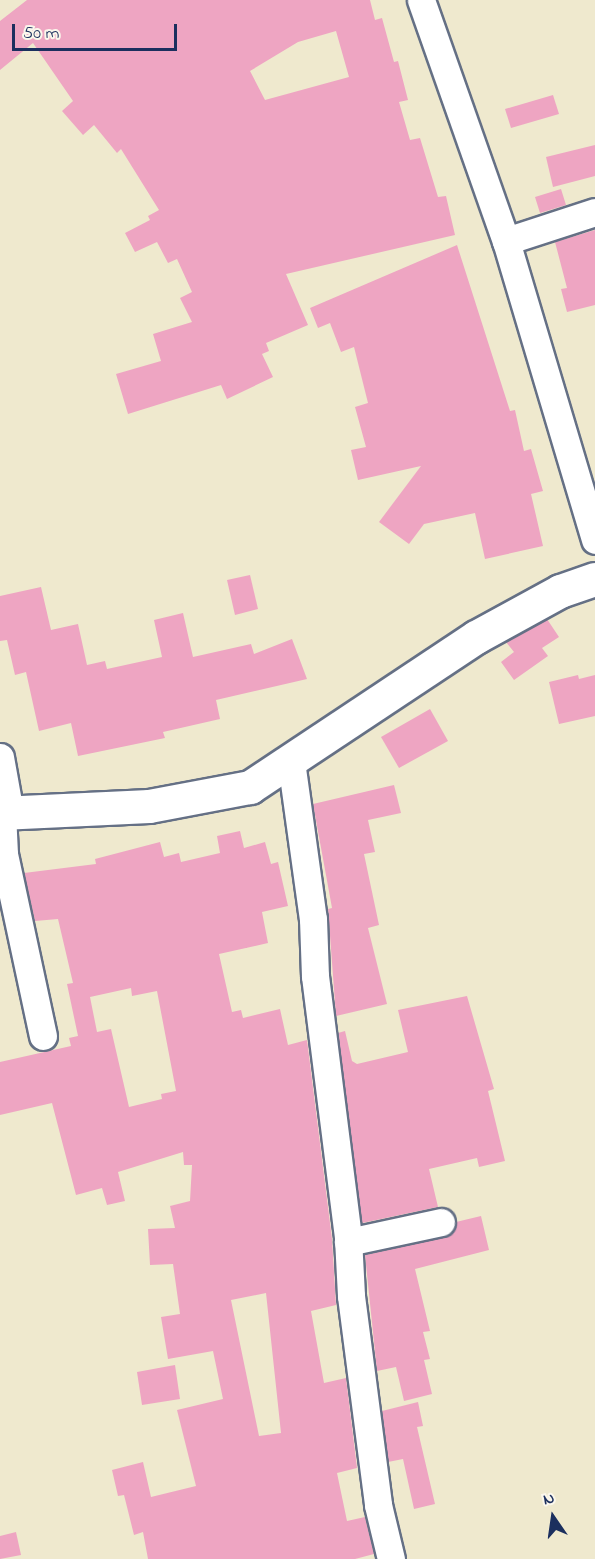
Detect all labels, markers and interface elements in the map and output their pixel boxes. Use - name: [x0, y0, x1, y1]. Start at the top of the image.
- scale bar: [15, 12, 180, 50]
- text: 50 m: [23, 21, 60, 47]
- north arrow: [523, 1487, 583, 1547]
- text: N: [541, 1487, 557, 1512]

